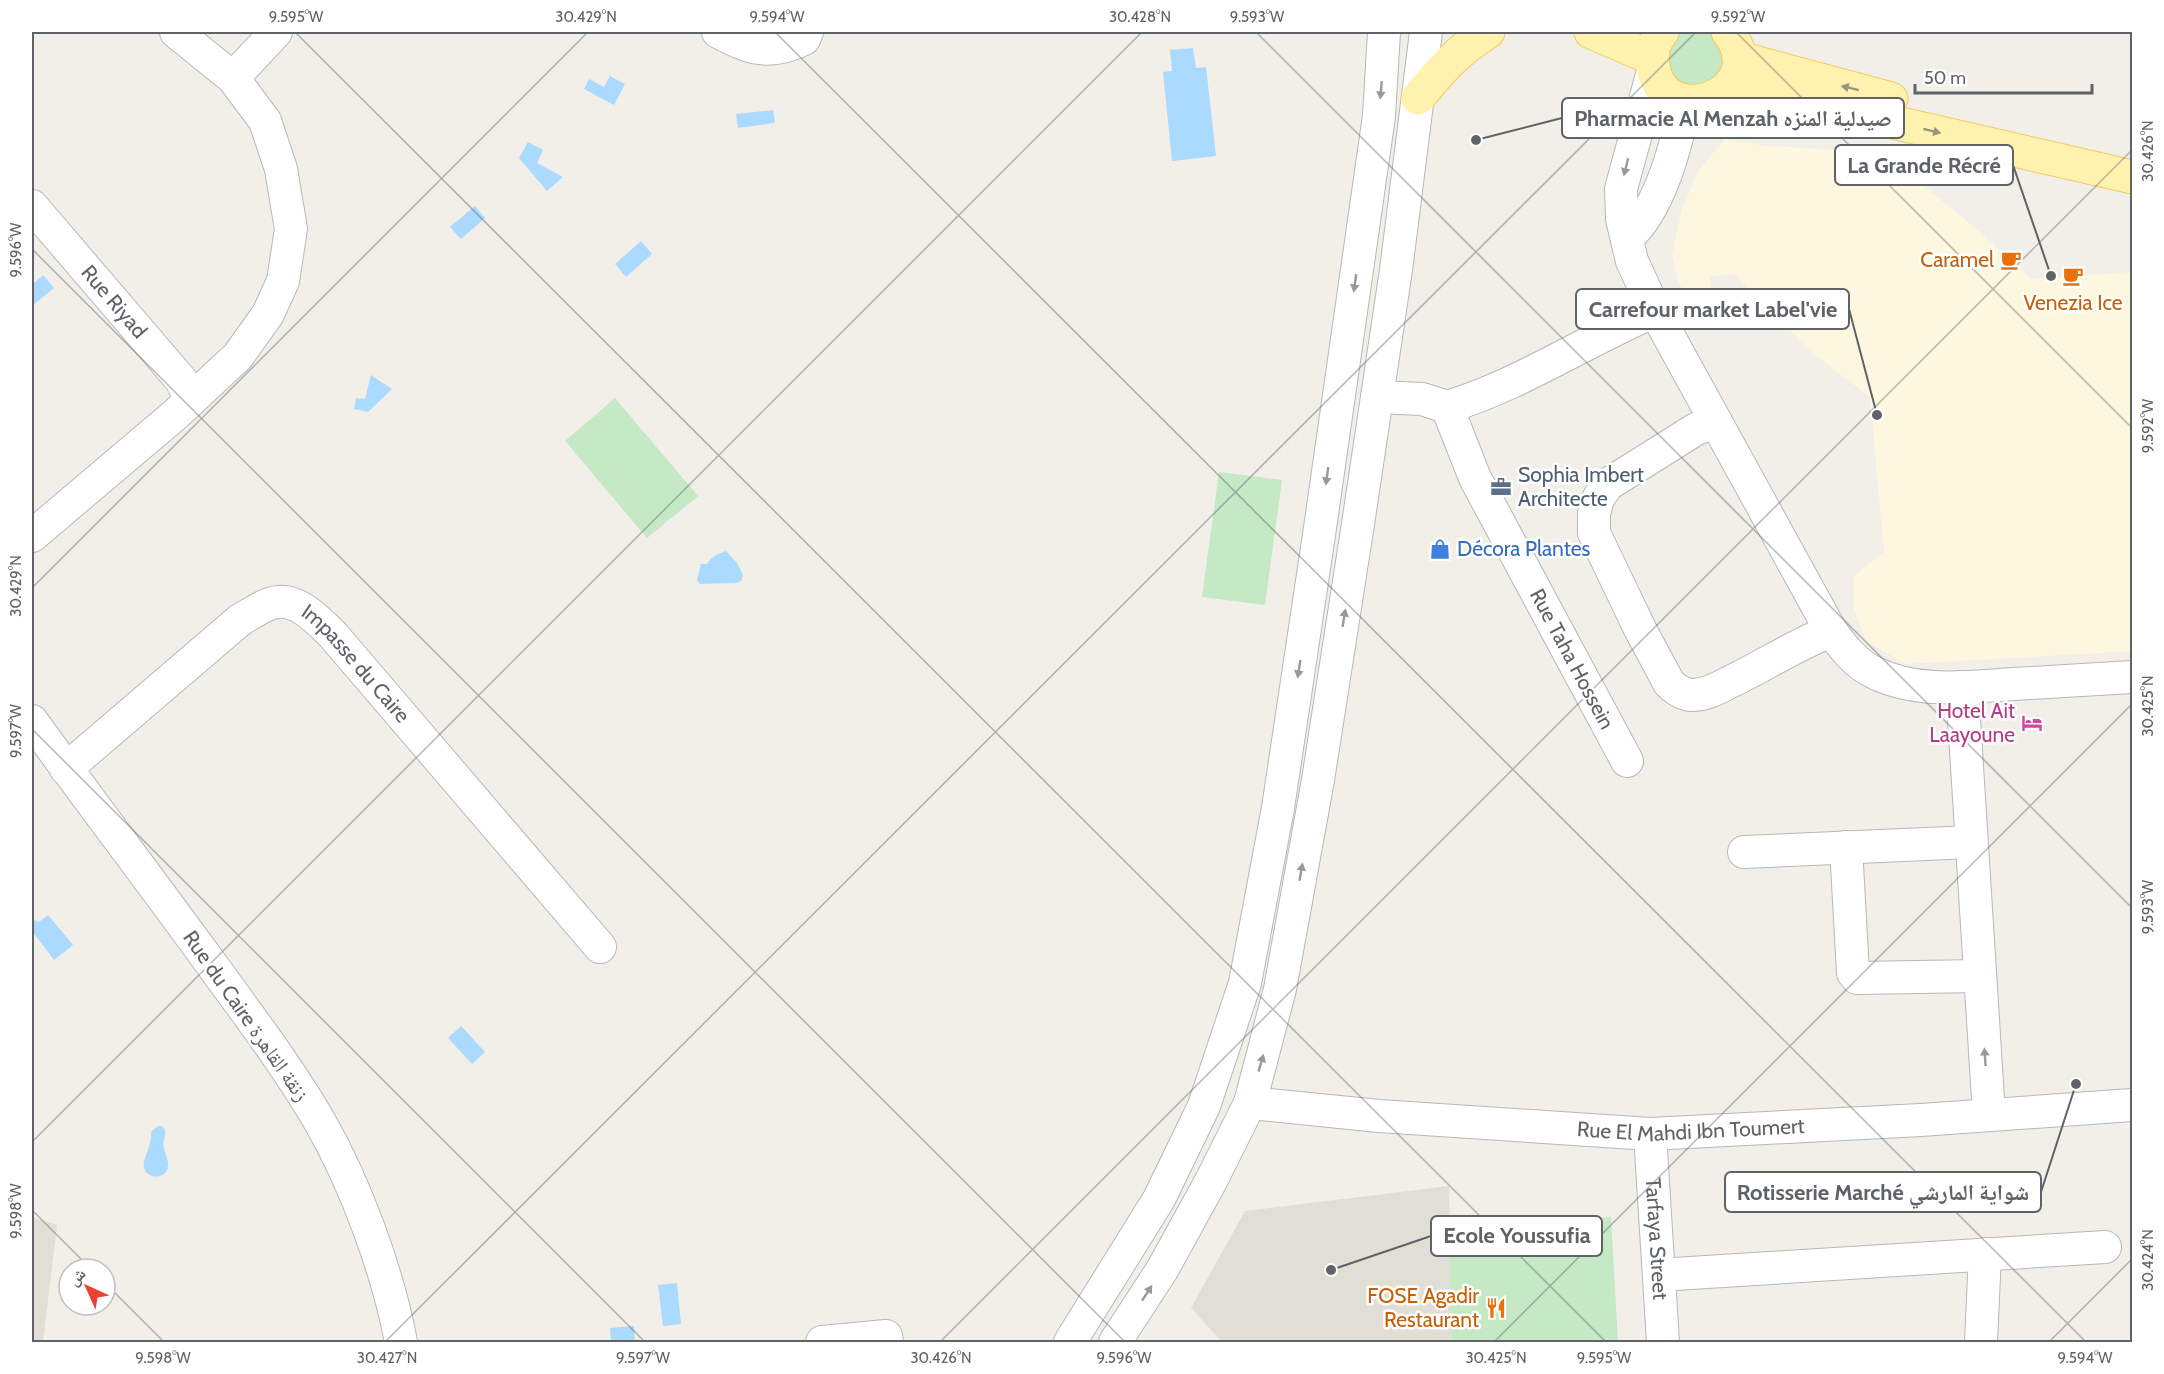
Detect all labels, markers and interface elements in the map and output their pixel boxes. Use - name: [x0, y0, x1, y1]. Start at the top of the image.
- text: 9.595°W: [269, 8, 324, 26]
- text: 30.429°N: [555, 8, 617, 26]
- text: 9.594°W: [749, 8, 805, 26]
- text: 30.428°N: [1109, 8, 1171, 26]
- text: 9.593°W: [1230, 8, 1285, 26]
- text: 9.592°W: [1711, 8, 1766, 26]
- scale bar: [1915, 57, 2092, 95]
- text: 50 m: [1924, 67, 1966, 89]
- one-way arrow: [1376, 80, 1386, 99]
- one-way arrow: [1841, 83, 1860, 93]
- callout: Pharmacie Al Menzah صيدلية المنزه: [1562, 98, 1904, 138]
- text: Pharmacie Al Menzah صيدلية المنزه: [1574, 105, 1892, 132]
- text: 30.426°N: [2139, 120, 2157, 182]
- one-way arrow: [1923, 126, 1941, 136]
- callout: La Grande Récré: [1835, 145, 2013, 185]
- text: La Grande Récré: [1847, 152, 2001, 179]
- one-way arrow: [1621, 158, 1631, 176]
- text: 9.596°W: [7, 222, 25, 277]
- place label: Caramel: [1920, 247, 1994, 272]
- cafe icon: Caramel: [1999, 248, 2023, 272]
- street label: Rue Riyad: [76, 260, 152, 343]
- cafe icon: Venezia Ice: [2061, 264, 2085, 288]
- one-way arrow: [1350, 274, 1359, 293]
- callout: Carrefour market Label'vie: [1576, 289, 1849, 329]
- place label: Venezia Ice: [2023, 290, 2123, 315]
- text: Carrefour market Label'vie: [1589, 296, 1837, 323]
- text: 9.592°W: [2139, 398, 2157, 453]
- place label: Sophia Imbert Architecte: [1518, 462, 1644, 511]
- one-way arrow: [1323, 467, 1332, 486]
- office icon: Sophia Imbert Architecte: [1489, 475, 1513, 499]
- place label: Décora Plantes: [1457, 536, 1590, 561]
- shop icon: Décora Plantes: [1428, 537, 1452, 561]
- text: 30.429°N: [7, 555, 25, 617]
- street label: Rue Taha Hossein: [1525, 584, 1620, 733]
- street label: Impasse du Caire: [297, 599, 415, 728]
- one-way arrow: [1339, 608, 1348, 627]
- one-way arrow: [1294, 660, 1303, 679]
- text: 30.425°N: [2139, 675, 2157, 737]
- place label: Hotel Ait Laayoune: [1929, 698, 2015, 747]
- text: 9.597°W: [7, 703, 25, 758]
- hotel icon: Hotel Ait Laayoune: [2020, 711, 2044, 735]
- one-way arrow: [1297, 863, 1306, 882]
- text: 9.593°W: [2139, 879, 2157, 934]
- street label: Rue du Caire زنقة القاهرة: [178, 926, 315, 1106]
- one-way arrow: [1981, 1047, 1990, 1066]
- one-way arrow: [1257, 1054, 1266, 1072]
- street label: Rue El Mahdi Ibn Toumert: [1576, 1113, 1805, 1146]
- callout: Rotisserie Marché شواية المارشي: [1725, 1172, 2041, 1212]
- street label: Tarfaya Street: [1641, 1177, 1673, 1301]
- text: Rotisserie Marché شواية المارشي: [1737, 1179, 2029, 1209]
- text: 9.598°W: [7, 1182, 25, 1239]
- callout: Ecole Youssufia: [1431, 1216, 1602, 1256]
- text: Ecole Youssufia: [1443, 1222, 1591, 1249]
- text: 30.424°N: [2139, 1229, 2157, 1291]
- north arrow: [57, 1257, 117, 1317]
- text: ش: [64, 1264, 89, 1289]
- place label: FOSE Agadir Restaurant: [1367, 1283, 1479, 1332]
- one-way arrow: [1141, 1285, 1152, 1301]
- restaurant icon: FOSE Agadir Restaurant: [1484, 1296, 1508, 1320]
- text: 9.598°W: [135, 1349, 192, 1367]
- text: 30.427°N: [357, 1349, 417, 1367]
- text: 9.597°W: [616, 1349, 671, 1367]
- text: 30.426°N: [910, 1349, 972, 1367]
- text: 9.596°W: [1097, 1349, 1152, 1367]
- text: 30.425°N: [1465, 1349, 1527, 1367]
- text: 9.595°W: [1577, 1349, 1632, 1367]
- text: 9.594°W: [2057, 1349, 2113, 1367]

